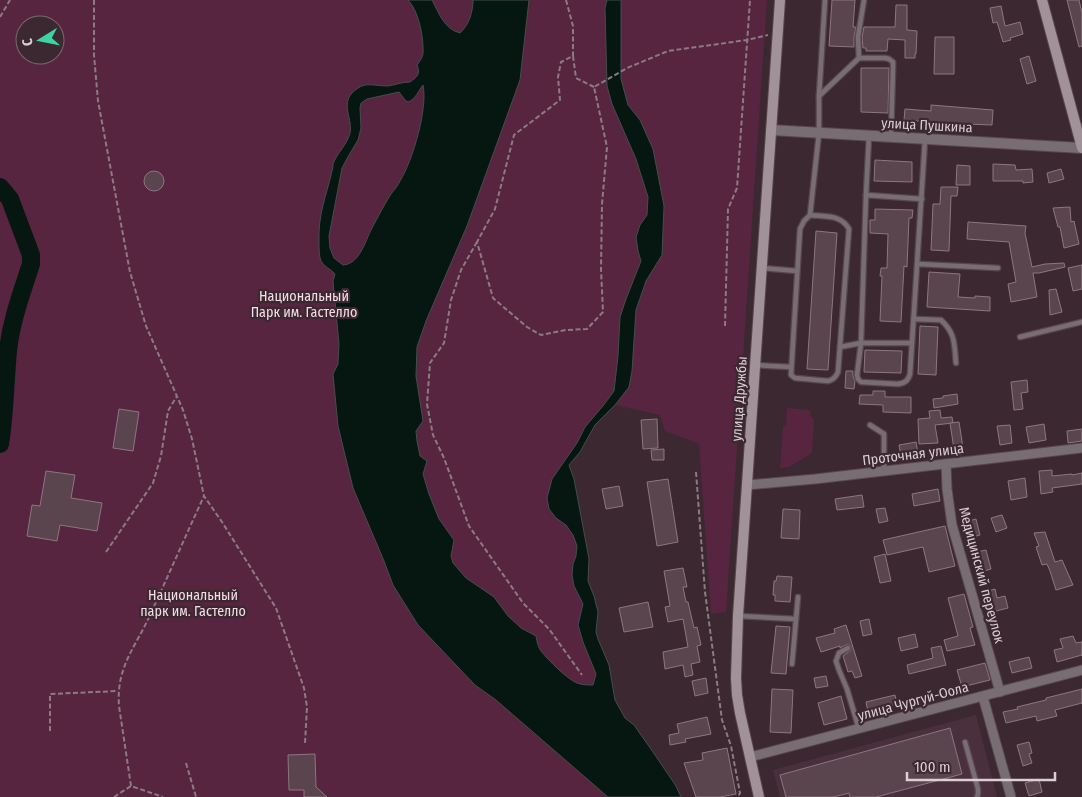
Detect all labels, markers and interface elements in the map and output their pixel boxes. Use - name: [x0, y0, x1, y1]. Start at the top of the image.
- north arrow: [15, 15, 65, 65]
- text: С: [19, 36, 37, 47]
- street label: улица Пушкина: [881, 115, 973, 136]
- park label: Национальный Парк им. Гастелло: [251, 288, 357, 321]
- street label: улица Дружбы: [728, 356, 751, 442]
- street label: Проточная улица: [861, 440, 965, 469]
- street label: Медицинский переулок: [955, 505, 1008, 646]
- park label: Национальный парк им. Гастелло: [140, 587, 246, 620]
- street label: улица Чургуй-Оола: [856, 678, 971, 724]
- scale bar: [907, 750, 1054, 782]
- text: 100 m: [914, 758, 951, 776]

